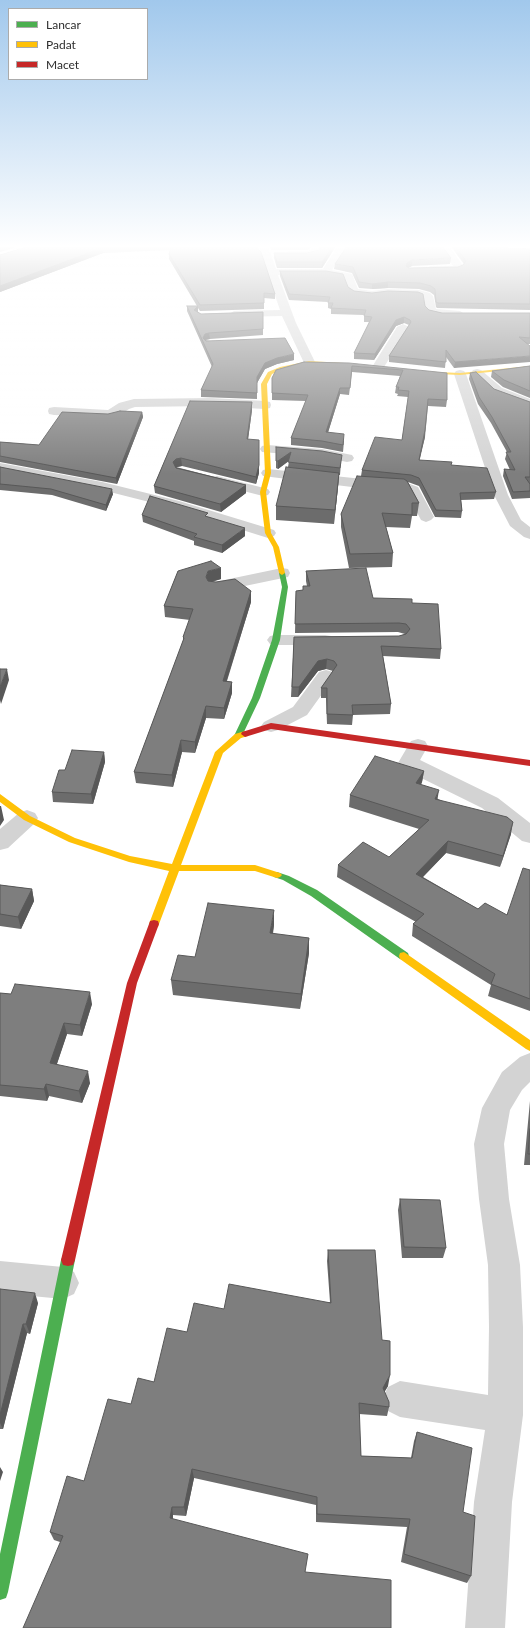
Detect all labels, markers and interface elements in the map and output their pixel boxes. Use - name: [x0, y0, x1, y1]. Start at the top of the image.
- legend: [8, 8, 148, 80]
- text: Lancar: [46, 17, 81, 32]
- text: Padat: [46, 37, 76, 52]
- text: Macet: [46, 57, 79, 72]

